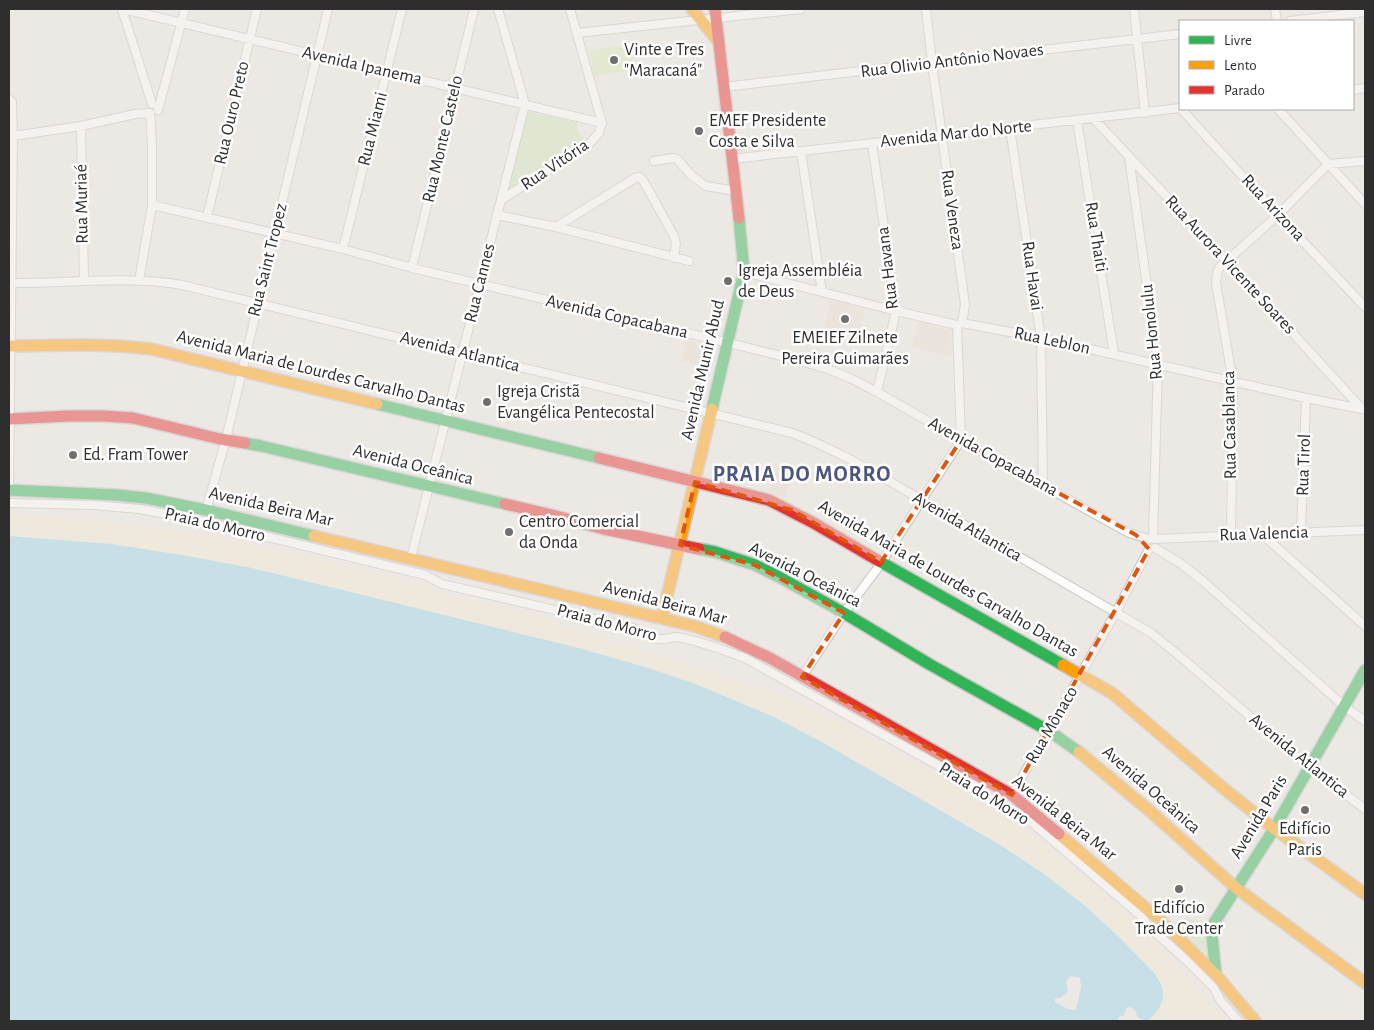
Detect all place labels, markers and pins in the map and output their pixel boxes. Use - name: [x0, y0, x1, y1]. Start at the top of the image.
- place label: Vinte e Tres "Maracaná": [624, 41, 704, 80]
- marker: Vinte e Tres "Maracaná": [608, 54, 620, 66]
- place label: EMEF Presidente Costa e Silva: [709, 112, 826, 151]
- marker: EMEF Presidente Costa e Silva: [693, 125, 705, 137]
- place label: Igreja Assembléia de Deus: [738, 262, 862, 301]
- marker: Igreja Assembléia de Deus: [722, 275, 734, 287]
- marker: EMEIEF Zilnete Pereira Guimarães: [839, 313, 851, 325]
- place label: EMEIEF Zilnete Pereira Guimarães: [781, 329, 909, 368]
- place label: Igreja Cristã Evangélica Pentecostal: [497, 383, 655, 422]
- marker: Igreja Cristã Evangélica Pentecostal: [481, 396, 493, 408]
- place label: Ed. Fram Tower: [83, 446, 188, 464]
- marker: Ed. Fram Tower: [67, 449, 79, 461]
- place label: Centro Comercial da Onda: [519, 513, 639, 552]
- marker: Centro Comercial da Onda: [503, 526, 515, 538]
- marker: Edifício Paris: [1299, 804, 1311, 816]
- place label: Edifício Paris: [1279, 820, 1331, 859]
- marker: Edifício Trade Center: [1173, 883, 1185, 895]
- place label: Edifício Trade Center: [1135, 899, 1223, 938]

